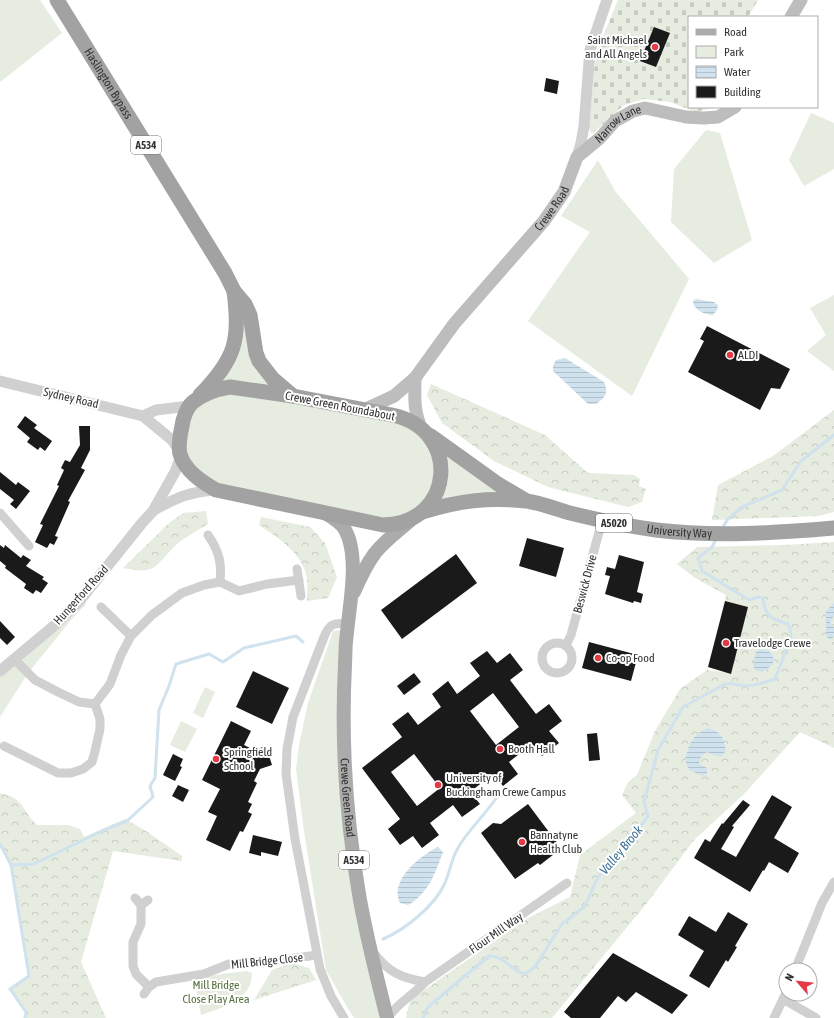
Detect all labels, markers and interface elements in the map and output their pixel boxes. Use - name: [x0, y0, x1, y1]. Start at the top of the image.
- legend: [688, 16, 818, 108]
- text: Road: [724, 25, 747, 39]
- place label: Saint Michael and All Angels: [585, 33, 648, 61]
- marker: Saint Michael and All Angels: [650, 42, 660, 52]
- street label: Haslington Bypass: [81, 45, 135, 121]
- text: Park: [724, 45, 745, 59]
- text: Water: [724, 65, 751, 79]
- text: Building: [724, 85, 762, 99]
- street label: Narrow Lane: [592, 102, 642, 146]
- road number: A534: [131, 136, 161, 154]
- street label: Crewe Road: [532, 185, 572, 234]
- place label: ALDI: [738, 348, 758, 362]
- marker: ALDI: [725, 350, 735, 360]
- street label: Sydney Road: [42, 385, 100, 411]
- street label: Crewe Green Roundabout: [284, 388, 397, 424]
- road number: A5020: [596, 514, 632, 532]
- street label: University Way: [646, 522, 712, 541]
- street label: Beswick Drive: [570, 553, 600, 615]
- street label: Hungerford Road: [51, 562, 111, 628]
- place label: Travelodge Crewe: [734, 636, 811, 650]
- marker: Travelodge Crewe: [721, 638, 731, 648]
- place label: Co-op Food: [606, 651, 655, 665]
- marker: Co-op Food: [593, 653, 603, 663]
- place label: Booth Hall: [508, 742, 556, 756]
- marker: Booth Hall: [495, 744, 505, 754]
- place label: Springfield School: [224, 745, 272, 773]
- marker: Springfield School: [211, 754, 221, 764]
- street label: Crewe Green Road: [337, 758, 358, 838]
- place label: University of Buckingham Crewe Campus: [446, 771, 566, 799]
- marker: University of Buckingham Crewe Campus: [433, 780, 443, 790]
- water label: Valley Brook: [596, 822, 646, 877]
- place label: Bannatyne Health Club: [530, 828, 582, 856]
- marker: Bannatyne Health Club: [517, 837, 527, 847]
- road number: A534: [339, 851, 369, 869]
- street label: Flour Mill Way: [467, 909, 526, 957]
- street label: Mill Bridge Close: [230, 950, 304, 972]
- north arrow: [778, 962, 818, 1002]
- text: N: [782, 972, 796, 983]
- park label: Mill Bridge Close Play Area: [182, 978, 250, 1006]

